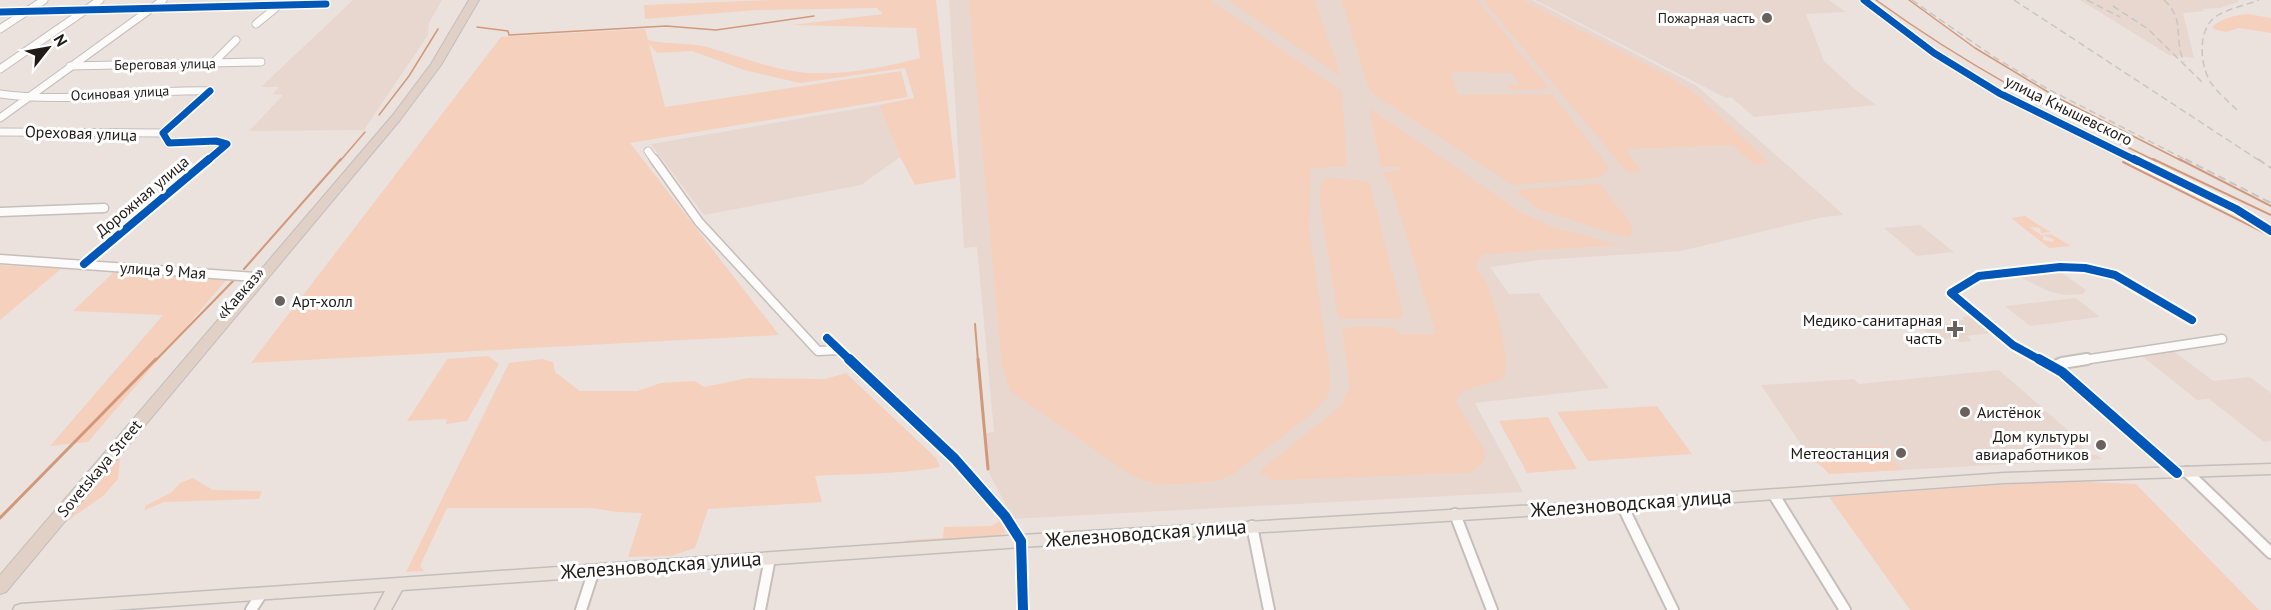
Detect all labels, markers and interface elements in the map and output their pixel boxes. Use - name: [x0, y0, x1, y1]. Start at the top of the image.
- place label: Пожарная часть: [1658, 9, 1755, 27]
- marker: Пожарная часть: [1760, 11, 1774, 25]
- north arrow: [18, 18, 78, 78]
- text: N: [50, 31, 72, 50]
- street label: Береговая улица: [114, 54, 216, 74]
- street label: улица Кнышевского: [2002, 70, 2136, 150]
- street label: Осиновая улица: [70, 81, 170, 105]
- street label: Ореховая улица: [25, 121, 137, 145]
- street label: Дорожная улица: [91, 151, 193, 241]
- street label: улица 9 Мая: [119, 257, 207, 283]
- street label: «Кавказ»: [212, 262, 269, 324]
- place label: Арт-холл: [292, 291, 353, 311]
- marker: Арт-холл: [273, 294, 287, 308]
- place label: Медико-санитарная часть: [1803, 310, 1942, 348]
- marker: Медико-санитарная часть: [1946, 320, 1964, 338]
- place label: Аистёнок: [1977, 402, 2042, 422]
- marker: Аистёнок: [1958, 405, 1972, 419]
- street label: Sovetskaya Street: [53, 415, 146, 521]
- place label: Дом культуры авиаработников: [1975, 426, 2089, 464]
- marker: Дом культуры авиаработников: [2094, 438, 2108, 452]
- place label: Метеостанция: [1791, 443, 1889, 463]
- marker: Метеостанция: [1894, 446, 1908, 460]
- street label: Железноводская улица: [1529, 483, 1732, 523]
- street label: Железноводская улица: [1044, 513, 1247, 553]
- street label: Железноводская улица: [559, 545, 762, 585]

